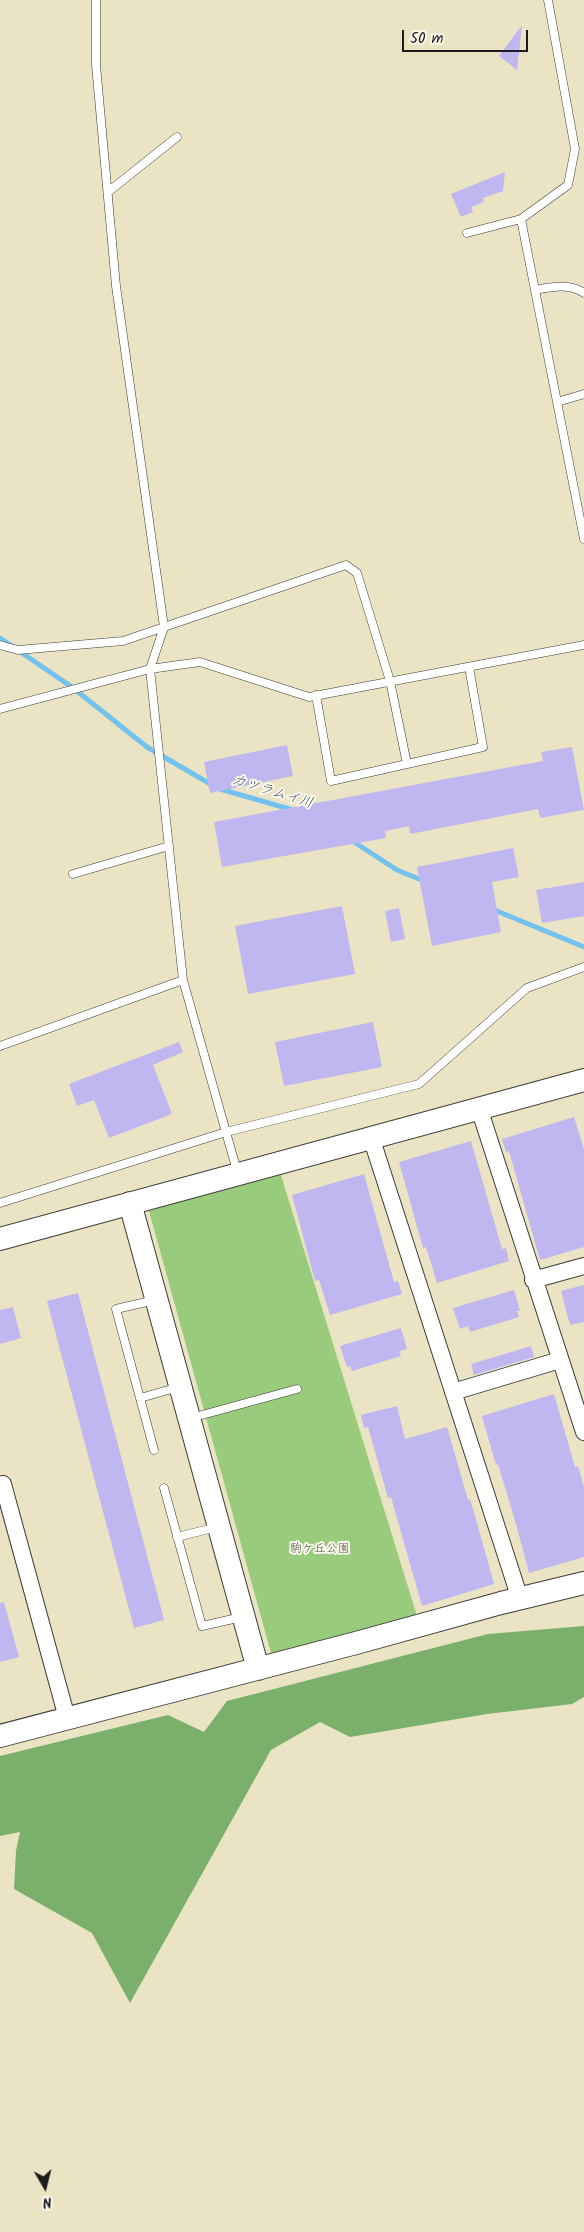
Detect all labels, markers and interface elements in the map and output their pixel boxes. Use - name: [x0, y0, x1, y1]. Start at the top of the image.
- scale bar: [404, 20, 530, 52]
- text: 50 m: [410, 27, 444, 51]
- water label: カツラムイ川: [229, 773, 315, 813]
- park label: 駒ケ丘公園: [290, 1543, 350, 1557]
- north arrow: [20, 2162, 70, 2212]
- text: N: [41, 2190, 53, 2213]

